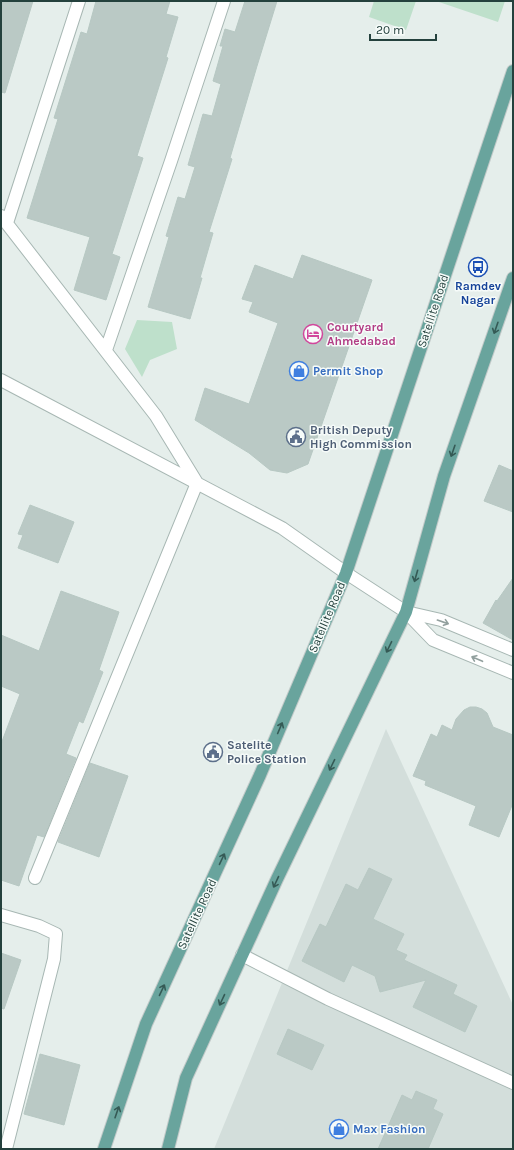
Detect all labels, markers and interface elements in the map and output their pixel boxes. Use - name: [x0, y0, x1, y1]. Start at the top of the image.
- scale bar: [370, 16, 436, 42]
- text: 20 m: [376, 23, 404, 37]
- bus stop icon: Ramdev Nagar: [467, 256, 489, 278]
- street label: Satellite Road: [415, 273, 451, 349]
- place label: Ramdev Nagar: [455, 279, 502, 307]
- place label: Courtyard Ahmedabad: [327, 320, 396, 348]
- one-way arrow: [491, 322, 499, 334]
- hotel icon: Courtyard Ahmedabad: [302, 323, 324, 345]
- shop icon: Permit Shop: [288, 360, 310, 382]
- place label: Permit Shop: [313, 364, 383, 378]
- place label: British Deputy High Commission: [310, 423, 412, 451]
- public building icon: British Deputy High Commission: [285, 426, 307, 448]
- one-way arrow: [448, 445, 456, 457]
- one-way arrow: [412, 569, 419, 582]
- street label: Satellite Road: [306, 579, 348, 655]
- one-way arrow: [437, 618, 449, 626]
- one-way arrow: [385, 641, 392, 653]
- one-way arrow: [471, 655, 483, 662]
- one-way arrow: [277, 722, 285, 734]
- place label: Satelite Police Station: [227, 738, 306, 766]
- public building icon: Satelite Police Station: [202, 741, 224, 763]
- one-way arrow: [328, 758, 335, 770]
- one-way arrow: [219, 854, 226, 866]
- one-way arrow: [272, 875, 279, 887]
- street label: Satellite Road: [175, 877, 219, 951]
- one-way arrow: [158, 985, 166, 997]
- one-way arrow: [218, 994, 225, 1006]
- one-way arrow: [113, 1106, 121, 1118]
- shop icon: Max Fashion: [328, 1118, 350, 1140]
- place label: Max Fashion: [353, 1122, 426, 1136]

